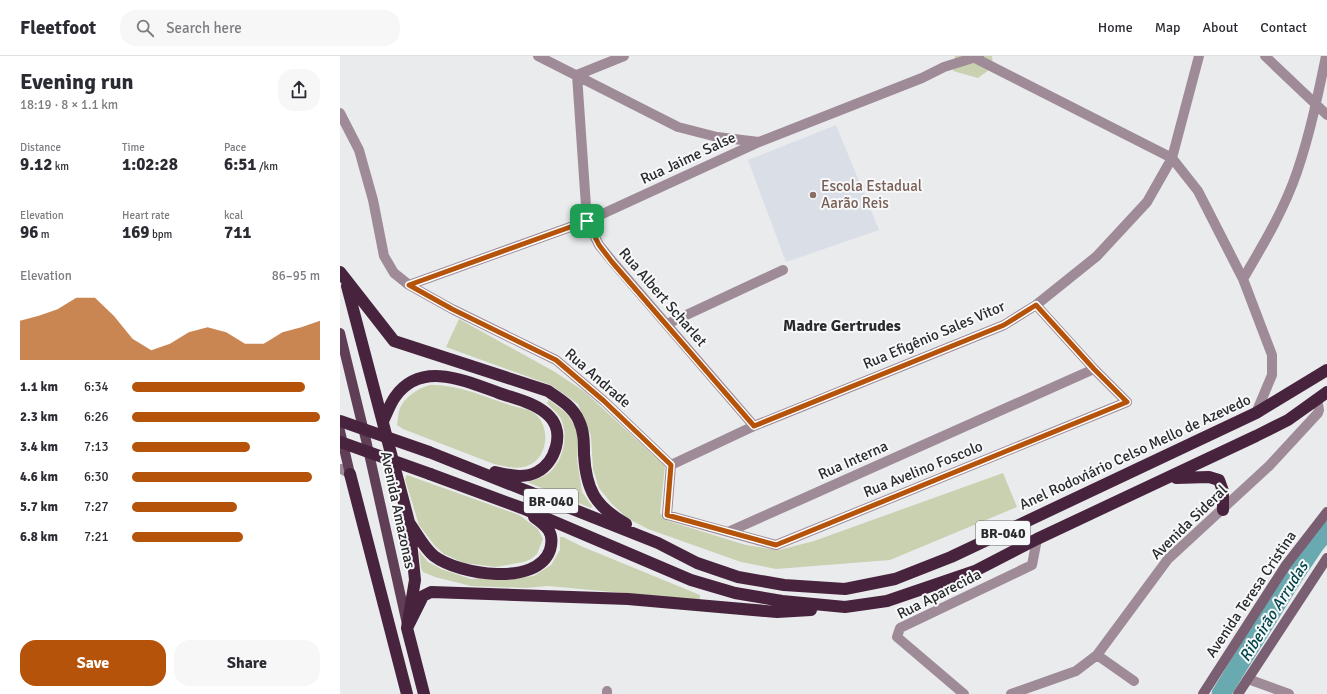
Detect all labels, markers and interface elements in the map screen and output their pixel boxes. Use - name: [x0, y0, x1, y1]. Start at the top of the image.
- search box: [120, 10, 400, 46]
- text: Fleetfoot: [20, 16, 96, 40]
- icon: search: [134, 17, 156, 39]
- text: Search here: [166, 19, 242, 37]
- text: Home: [1098, 19, 1133, 36]
- text: Map: [1155, 19, 1180, 36]
- text: About: [1202, 19, 1238, 36]
- text: Contact: [1260, 19, 1307, 36]
- text: Evening run: [20, 68, 134, 95]
- button: share: [278, 69, 320, 111]
- text: 18:19 · 8 × 1.1 km: [20, 97, 118, 113]
- street label: Rua Jaime Salse: [638, 128, 738, 188]
- text: Distance: [20, 141, 61, 154]
- text: Time: [122, 141, 145, 154]
- text: Pace: [224, 141, 246, 154]
- text: 9.12: [20, 154, 52, 175]
- text: 1:02:28: [122, 154, 178, 175]
- text: 6:51: [224, 154, 257, 175]
- text: km: [52, 160, 69, 173]
- text: /km: [257, 160, 278, 173]
- place label: Escola Estadual Aarão Reis: [821, 177, 922, 212]
- marker: Escola Estadual Aarão Reis: [808, 190, 818, 200]
- pin: [570, 204, 604, 238]
- text: Elevation: [20, 209, 64, 222]
- text: Heart rate: [122, 209, 170, 222]
- text: kcal: [224, 209, 243, 222]
- icon: arrive: [576, 210, 598, 232]
- text: 96: [20, 222, 38, 243]
- text: 169: [122, 222, 150, 243]
- text: 711: [224, 222, 252, 243]
- text: m: [38, 228, 50, 241]
- text: bpm: [150, 228, 172, 241]
- street label: Rua Albert Scharlet: [615, 244, 711, 350]
- text: Elevation: [20, 268, 72, 284]
- text: 86–95 m: [272, 268, 320, 284]
- street label: Rua Efigênio Sales Vitor: [860, 297, 1008, 373]
- district label: Madre Gertrudes: [783, 316, 901, 336]
- street label: Rua Andrade: [561, 344, 635, 412]
- text: 1.1 km: [20, 379, 58, 395]
- text: 6:34: [84, 379, 109, 395]
- street label: Anel Rodoviário Celso Mello de Azevedo: [1016, 390, 1254, 514]
- text: 2.3 km: [20, 409, 58, 425]
- text: 6:26: [84, 409, 109, 425]
- street label: Rua Interna: [815, 437, 891, 483]
- street label: Rua Avelino Foscolo: [861, 437, 985, 501]
- text: 3.4 km: [20, 439, 58, 455]
- text: 7:13: [84, 439, 109, 455]
- street label: Avenida Amazonas: [377, 450, 419, 571]
- text: 4.6 km: [20, 469, 58, 485]
- text: 6:30: [84, 469, 109, 485]
- street label: Avenida Sideral: [1147, 481, 1231, 563]
- road number: BR-040: [524, 489, 578, 513]
- text: 5.7 km: [20, 499, 58, 515]
- text: 7:27: [84, 499, 109, 515]
- road number: BR-040: [976, 521, 1030, 545]
- street label: Avenida Teresa Cristina: [1202, 527, 1300, 661]
- text: 6.8 km: [20, 529, 58, 545]
- text: 7:21: [84, 529, 109, 545]
- water label: Ribeirão Arrudas: [1235, 556, 1314, 665]
- street label: Rua Aparecida: [894, 565, 984, 623]
- button: Save: [20, 640, 166, 686]
- button: Share: [174, 640, 320, 686]

